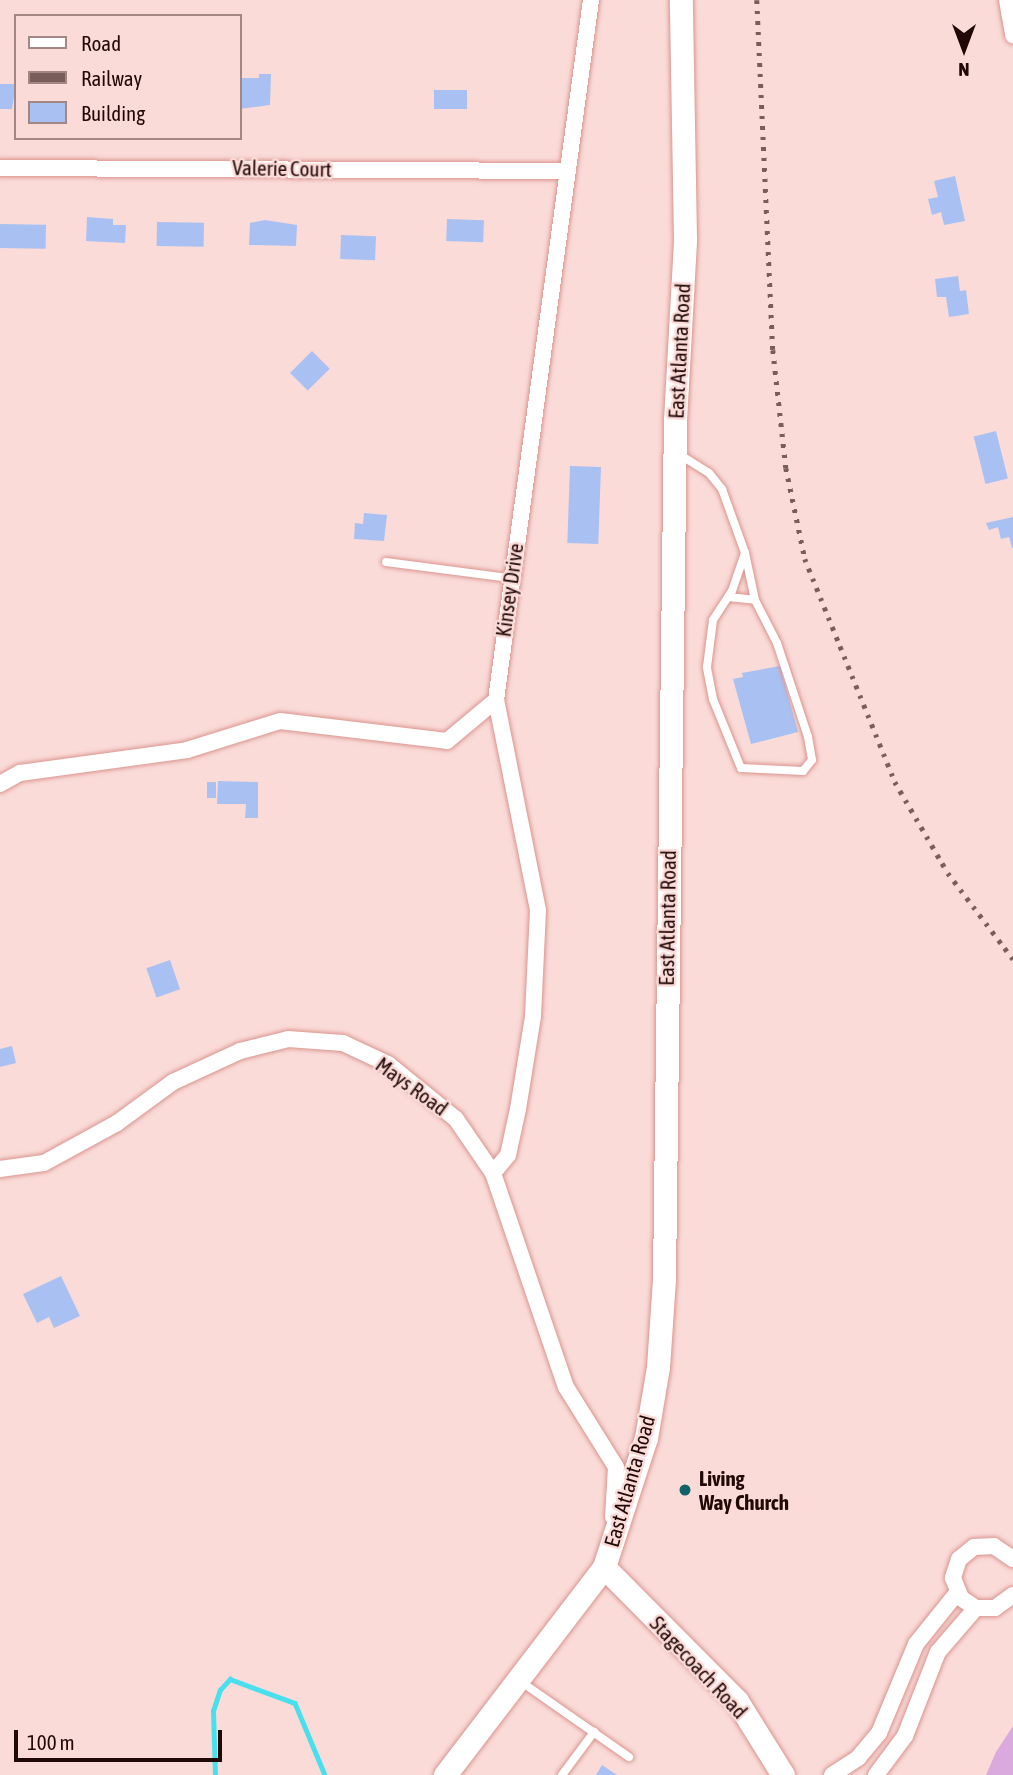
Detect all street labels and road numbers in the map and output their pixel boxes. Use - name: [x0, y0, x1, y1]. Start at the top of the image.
- street label: Valerie Court: [232, 155, 332, 181]
- street label: East Atlanta Road: [663, 283, 695, 419]
- street label: Kinsey Drive: [490, 542, 528, 638]
- street label: East Atlanta Road: [653, 850, 681, 986]
- street label: Mays Road: [371, 1051, 453, 1121]
- street label: East Atlanta Road: [598, 1412, 660, 1550]
- street label: Stagecoach Road: [645, 1611, 753, 1723]

